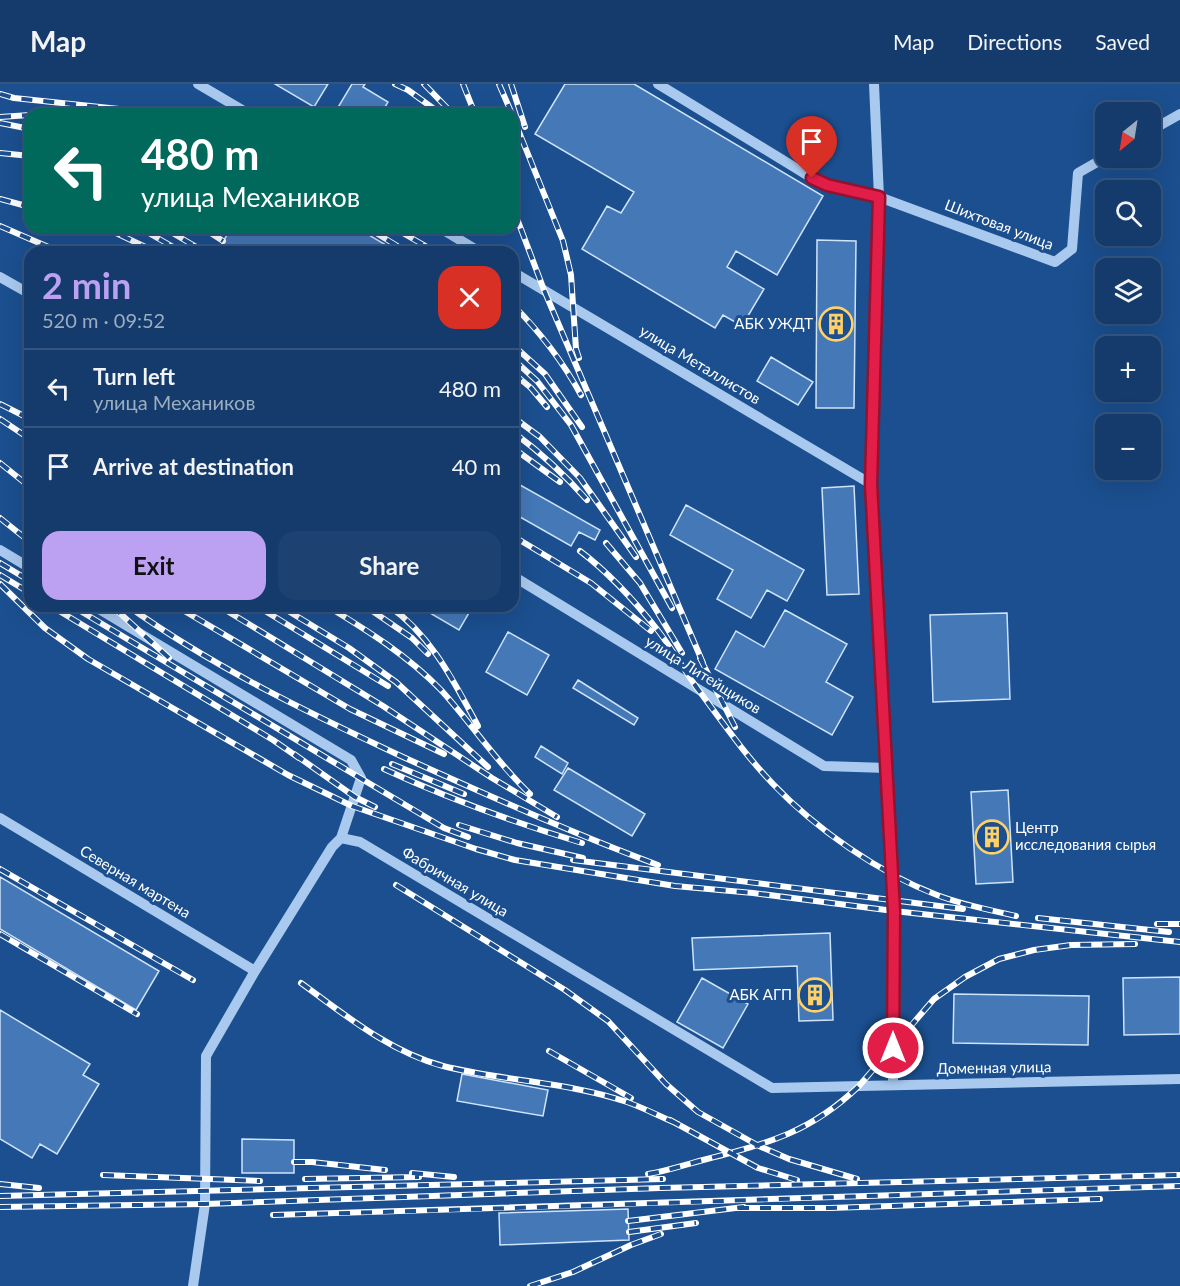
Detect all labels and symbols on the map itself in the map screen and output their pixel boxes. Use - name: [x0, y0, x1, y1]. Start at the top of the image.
- north arrow: [1095, 102, 1161, 168]
- pin: [786, 116, 837, 178]
- street label: Шихтовая улица: [942, 195, 1056, 253]
- building icon: АБК УЖДТ: [818, 306, 854, 342]
- place label: АБК УЖДТ: [734, 314, 813, 332]
- street label: улица Металлистов: [637, 321, 764, 407]
- street label: улица Литейщиков: [642, 631, 765, 717]
- place label: Центр исследования сырья: [1015, 818, 1156, 853]
- building icon: Центр исследования сырья: [974, 819, 1010, 855]
- street label: Северная мартена: [77, 841, 194, 921]
- street label: Фабричная улица: [399, 842, 512, 920]
- building icon: АБК АГП: [797, 977, 833, 1013]
- place label: АБК АГП: [729, 985, 792, 1003]
- position arrow: [861, 1016, 925, 1080]
- street label: Доменная улица: [936, 1057, 1052, 1077]

